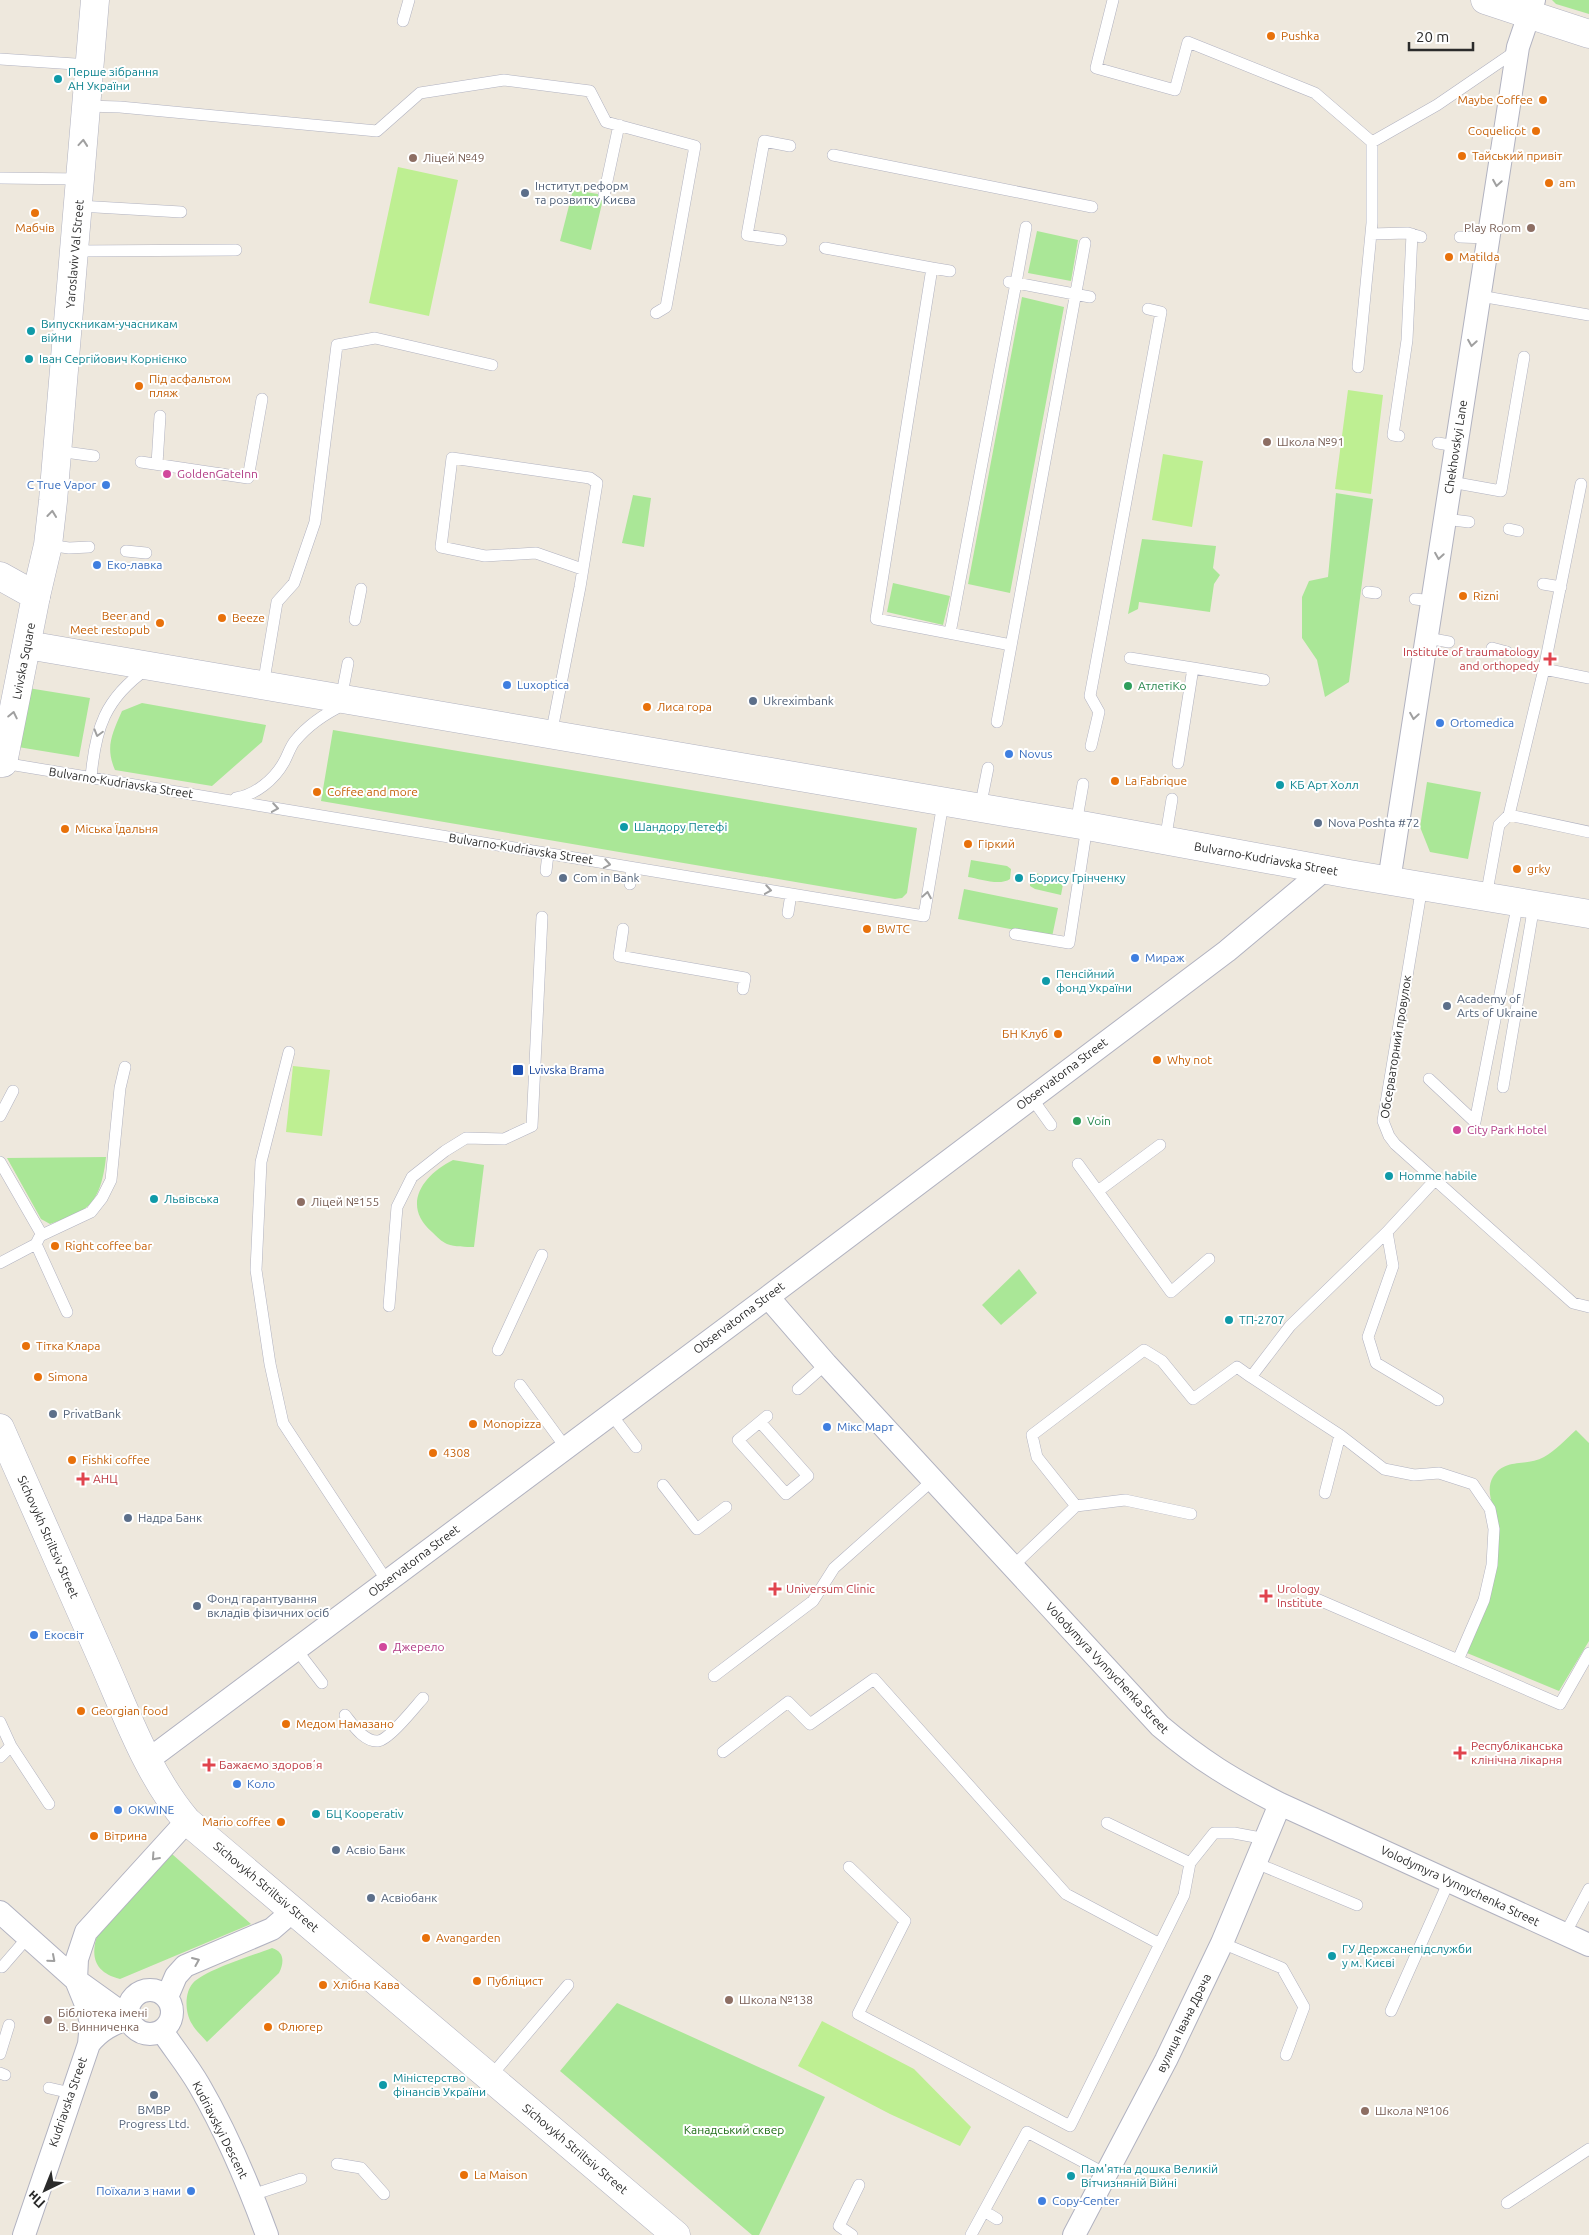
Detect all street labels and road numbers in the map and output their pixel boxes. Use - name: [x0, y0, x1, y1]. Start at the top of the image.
- street label: Yaroslaviv Val Street: [63, 199, 86, 309]
- street label: Chekhovskyi Lane: [1442, 399, 1469, 495]
- street label: Lvivska Square: [10, 621, 37, 700]
- street label: Bulvarno-Kudriavska Street: [48, 765, 194, 800]
- street label: Bulvarno-Kudriavska Street: [448, 831, 594, 866]
- street label: Bulvarno-Kudriavska Street: [1193, 839, 1339, 878]
- street label: Обсерваторний провулок: [1378, 974, 1413, 1120]
- street label: Observatorna Street: [1014, 1035, 1110, 1112]
- street label: Observatorna Street: [691, 1279, 787, 1356]
- street label: Sichovykh Striltsiv Street: [16, 1474, 81, 1600]
- street label: Observatorna Street: [366, 1522, 462, 1599]
- street label: Volodymyra Vynnychenka Street: [1043, 1600, 1172, 1736]
- street label: Sichovykh Striltsiv Street: [211, 1839, 322, 1934]
- street label: Volodymyra Vynnychenka Street: [1379, 1843, 1542, 1928]
- street label: вулиця Івана Драча: [1154, 1971, 1213, 2074]
- street label: Kudriavska Street: [46, 2055, 89, 2149]
- street label: Kudriavskyi Descent: [190, 2079, 251, 2181]
- street label: Sichovykh Striltsiv Street: [520, 2101, 631, 2196]

